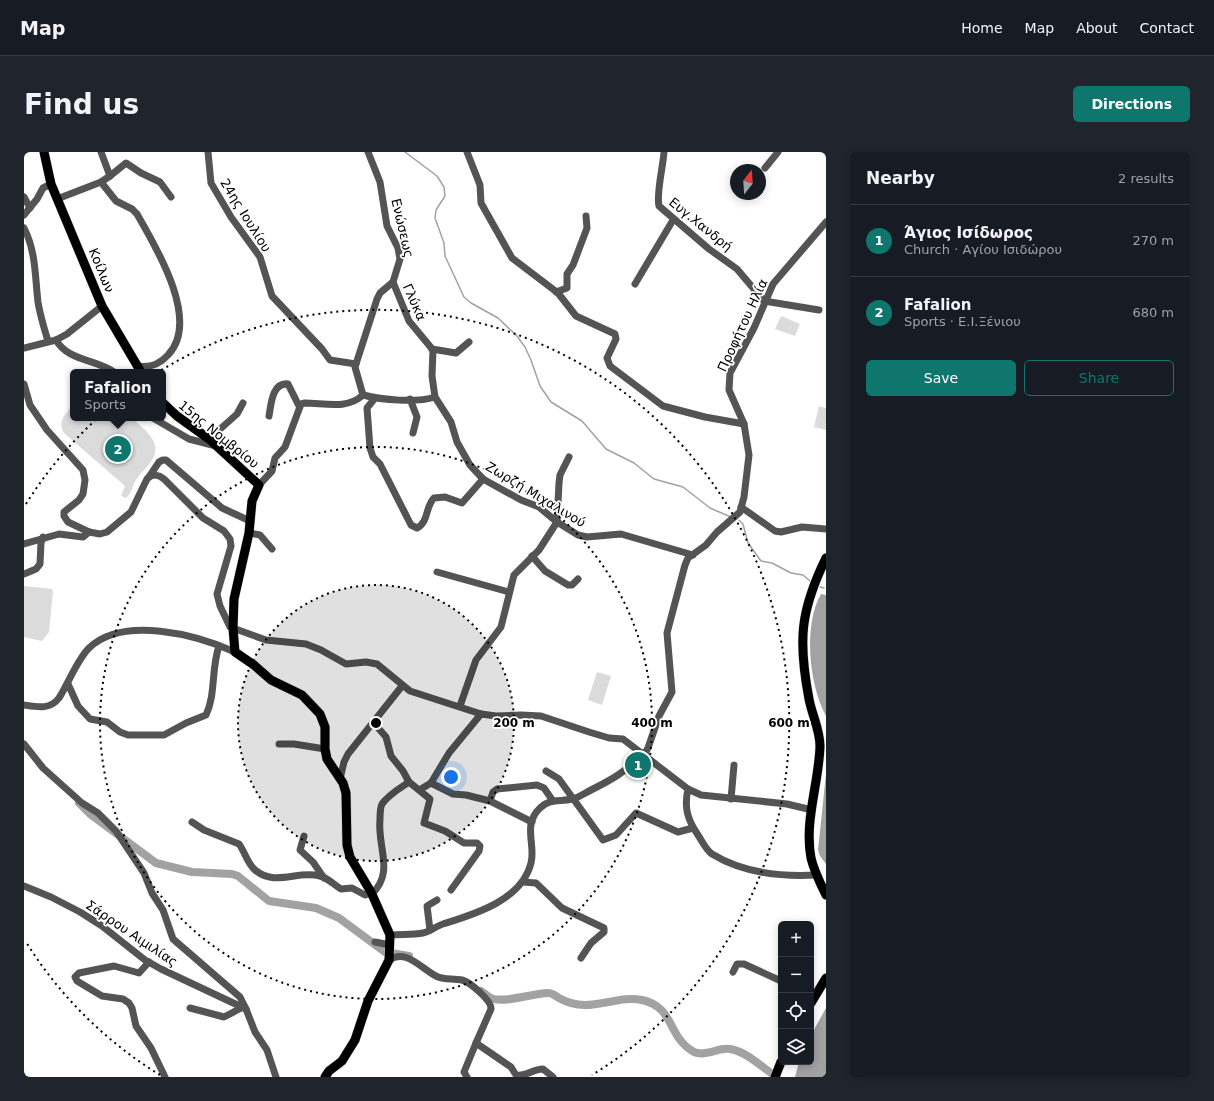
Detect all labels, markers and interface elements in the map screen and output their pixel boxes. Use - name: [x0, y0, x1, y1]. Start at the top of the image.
- text: Map: [20, 17, 65, 39]
- text: Home: [961, 20, 1003, 36]
- text: Map: [1025, 20, 1054, 36]
- text: About: [1076, 20, 1118, 36]
- text: Contact: [1140, 20, 1194, 36]
- button: Directions: [1073, 86, 1190, 122]
- text: Find us: [24, 88, 139, 121]
- north arrow: [730, 164, 766, 200]
- text: Nearby: [866, 168, 935, 188]
- text: 2 results: [1118, 171, 1174, 186]
- street label: 24ης Ιουλίου: [217, 176, 274, 255]
- street label: Ευγ.Χανδρή: [666, 194, 735, 254]
- street label: Ενώσεως: [388, 197, 417, 259]
- text: Άγιος Ισίδωρος: [904, 224, 1033, 242]
- text: 1: [874, 233, 884, 248]
- text: 270 m: [1132, 233, 1174, 248]
- text: Church · Αγίου Ισιδώρου: [904, 242, 1062, 257]
- street label: Κοίλων: [86, 246, 117, 295]
- street label: Προφήτου Ηλία: [714, 276, 771, 374]
- street label: Γλύκα: [400, 281, 429, 323]
- text: Fafalion: [904, 296, 971, 314]
- text: 2: [874, 305, 884, 320]
- text: 680 m: [1132, 305, 1174, 320]
- text: Sports · Ε.Ι.Ξένιου: [904, 314, 1021, 329]
- button: Save: [866, 360, 1016, 396]
- button: Share: [1024, 360, 1174, 396]
- popup: [70, 369, 166, 421]
- text: Fafalion: [84, 379, 152, 397]
- text: Sports: [84, 397, 126, 412]
- street label: 15ης Νομβρίου: [176, 397, 262, 471]
- pin: 2: [105, 434, 131, 464]
- street label: Ζωρζή Μιχαλινού: [483, 459, 588, 530]
- centre of rings: [369, 716, 383, 730]
- text: 200 m: [493, 716, 535, 730]
- text: 400 m: [631, 716, 673, 730]
- text: 600 m: [768, 716, 810, 730]
- pin: 1: [625, 750, 651, 780]
- your location: [441, 767, 461, 787]
- street label: Σάρρου Αιμιλίας: [83, 897, 180, 970]
- map controls: [778, 921, 814, 1065]
- button: +: [778, 921, 814, 957]
- button: −: [778, 957, 814, 993]
- button: locate: [778, 993, 814, 1029]
- button: layers: [778, 1029, 814, 1065]

